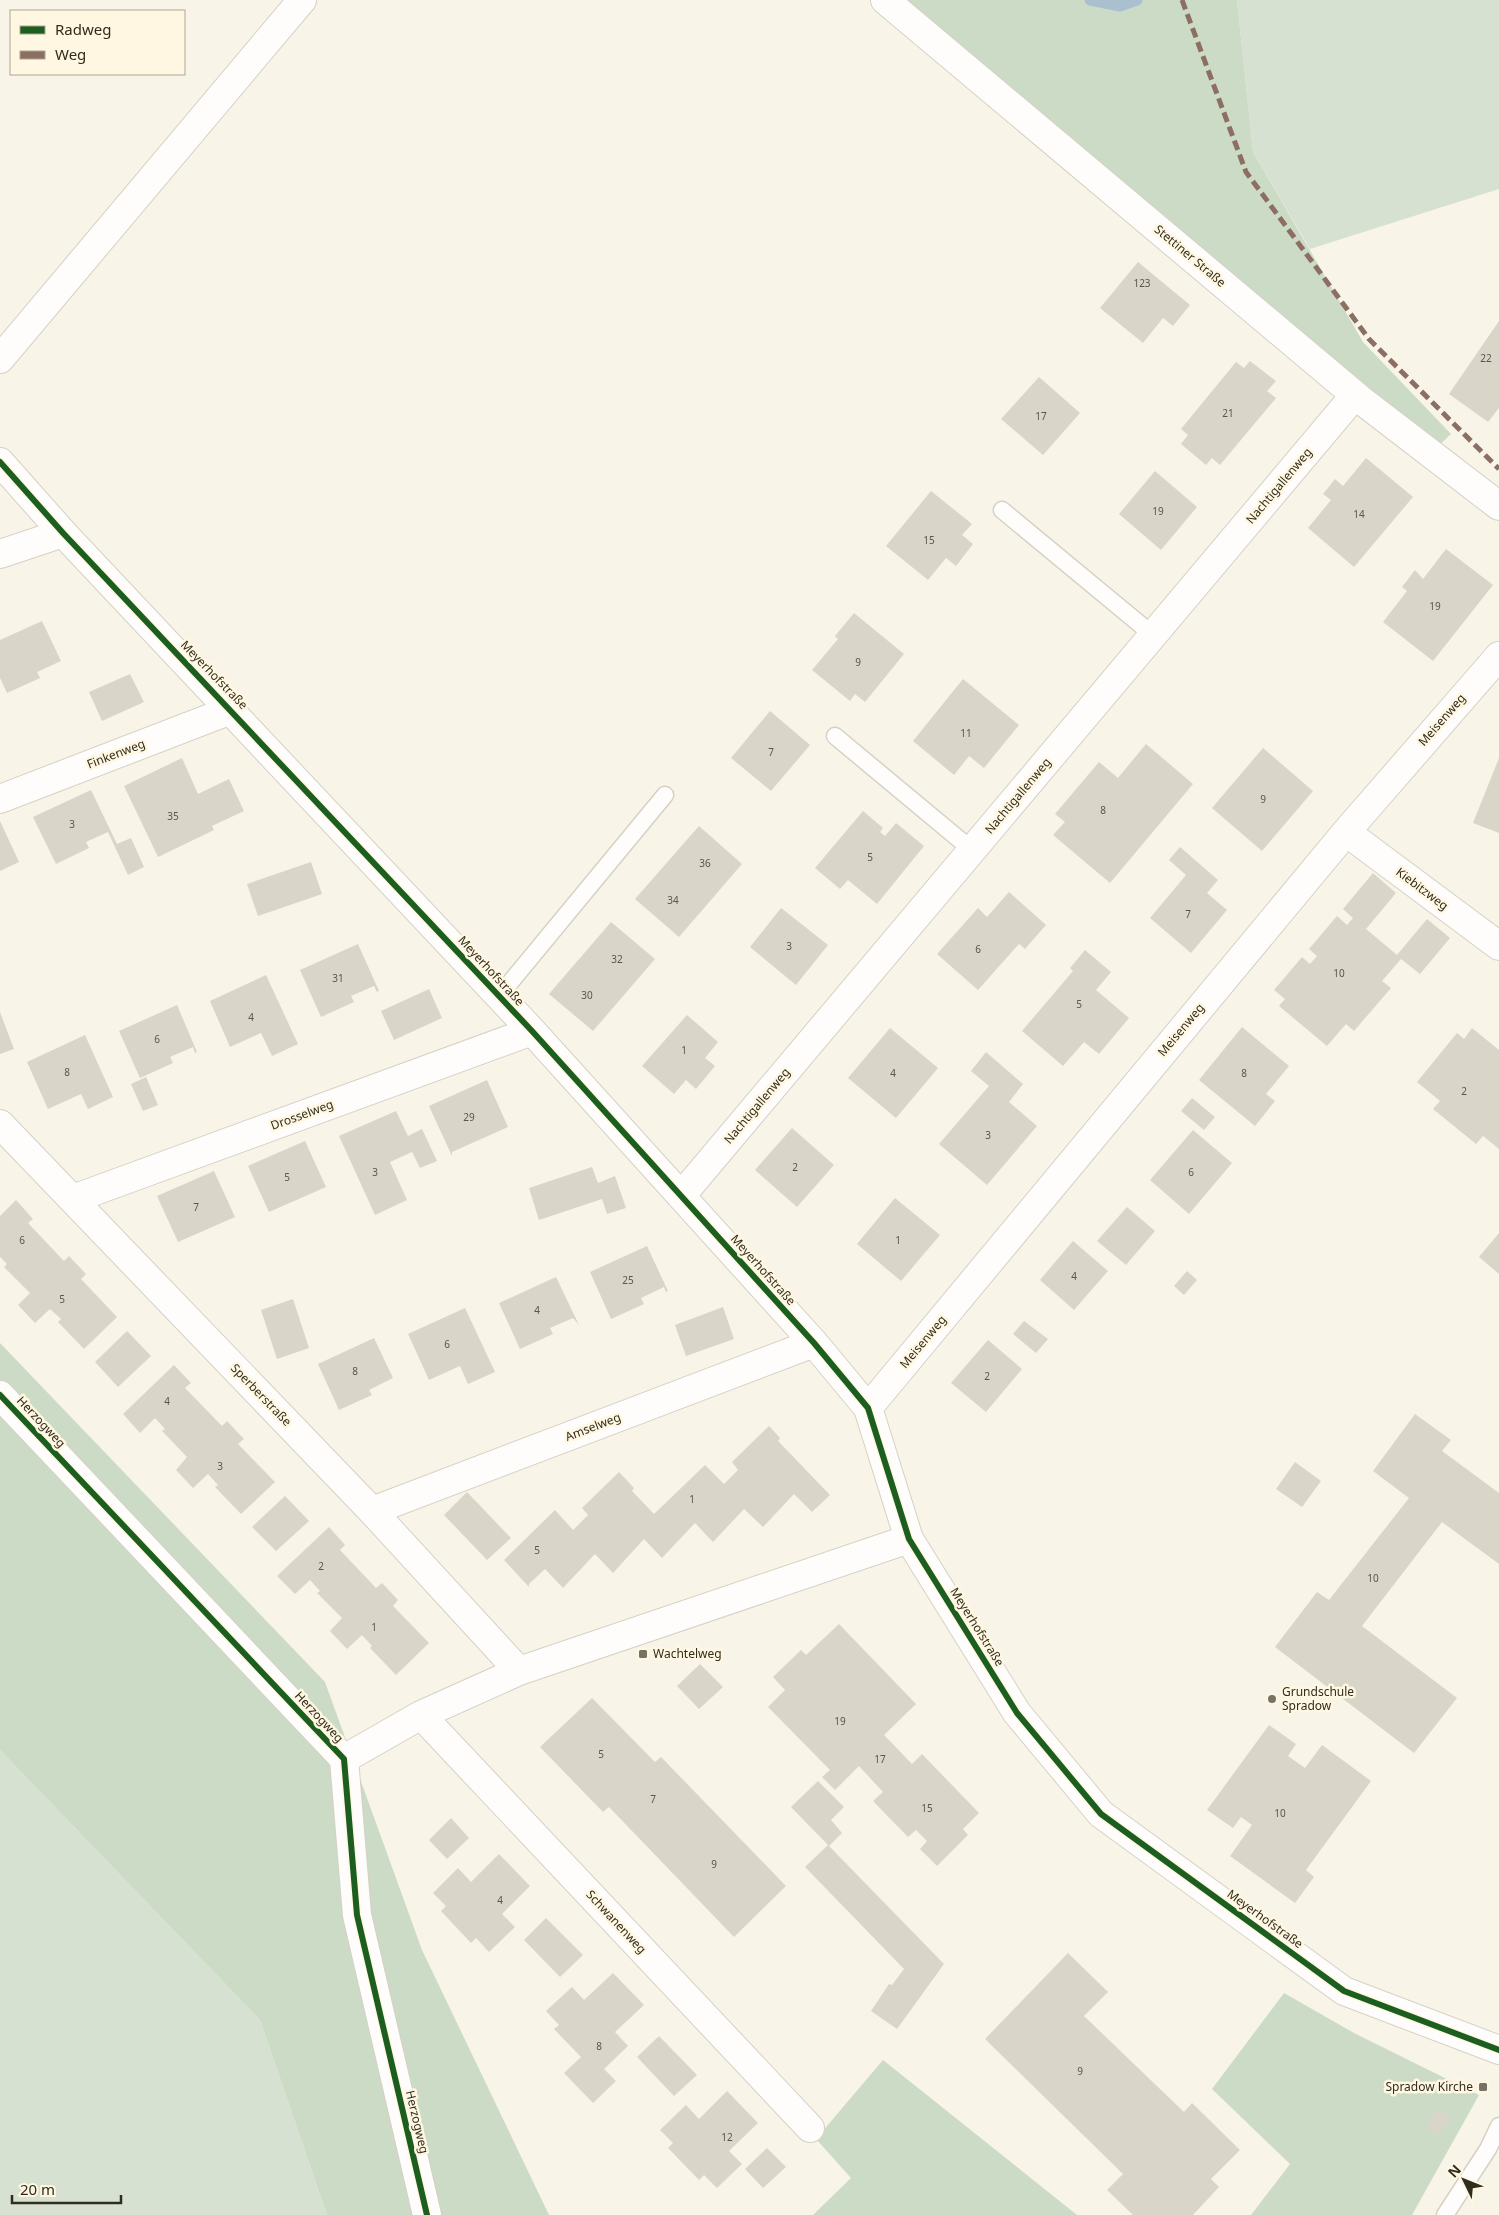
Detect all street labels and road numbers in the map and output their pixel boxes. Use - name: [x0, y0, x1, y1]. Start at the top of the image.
- street label: Stettiner Straße: [1151, 221, 1230, 291]
- street label: Nachtigallenweg: [1242, 444, 1316, 527]
- street label: Meyerhofstraße: [177, 636, 252, 713]
- street label: Meisenweg: [1414, 690, 1469, 749]
- street label: Finkenweg: [84, 735, 147, 772]
- street label: Nachtigallenweg: [981, 754, 1055, 837]
- street label: Kiebitzweg: [1393, 863, 1452, 914]
- street label: Meyerhofstraße: [454, 932, 528, 1010]
- street label: Meisenweg: [1153, 1000, 1208, 1060]
- street label: Nachtigallenweg: [720, 1064, 794, 1147]
- street label: Drosselweg: [268, 1095, 336, 1134]
- street label: Meyerhofstraße: [727, 1231, 800, 1309]
- street label: Meisenweg: [895, 1312, 950, 1372]
- street label: Sperberstraße: [227, 1360, 296, 1430]
- street label: Herzogweg: [13, 1392, 70, 1451]
- street label: Amselweg: [563, 1408, 623, 1445]
- street label: Meyerhofstraße: [946, 1584, 1009, 1670]
- street label: Herzogweg: [291, 1687, 348, 1746]
- street label: Meyerhofstraße: [1224, 1885, 1307, 1952]
- street label: Schwanenweg: [582, 1886, 650, 1957]
- street label: Herzogweg: [402, 2089, 433, 2155]

